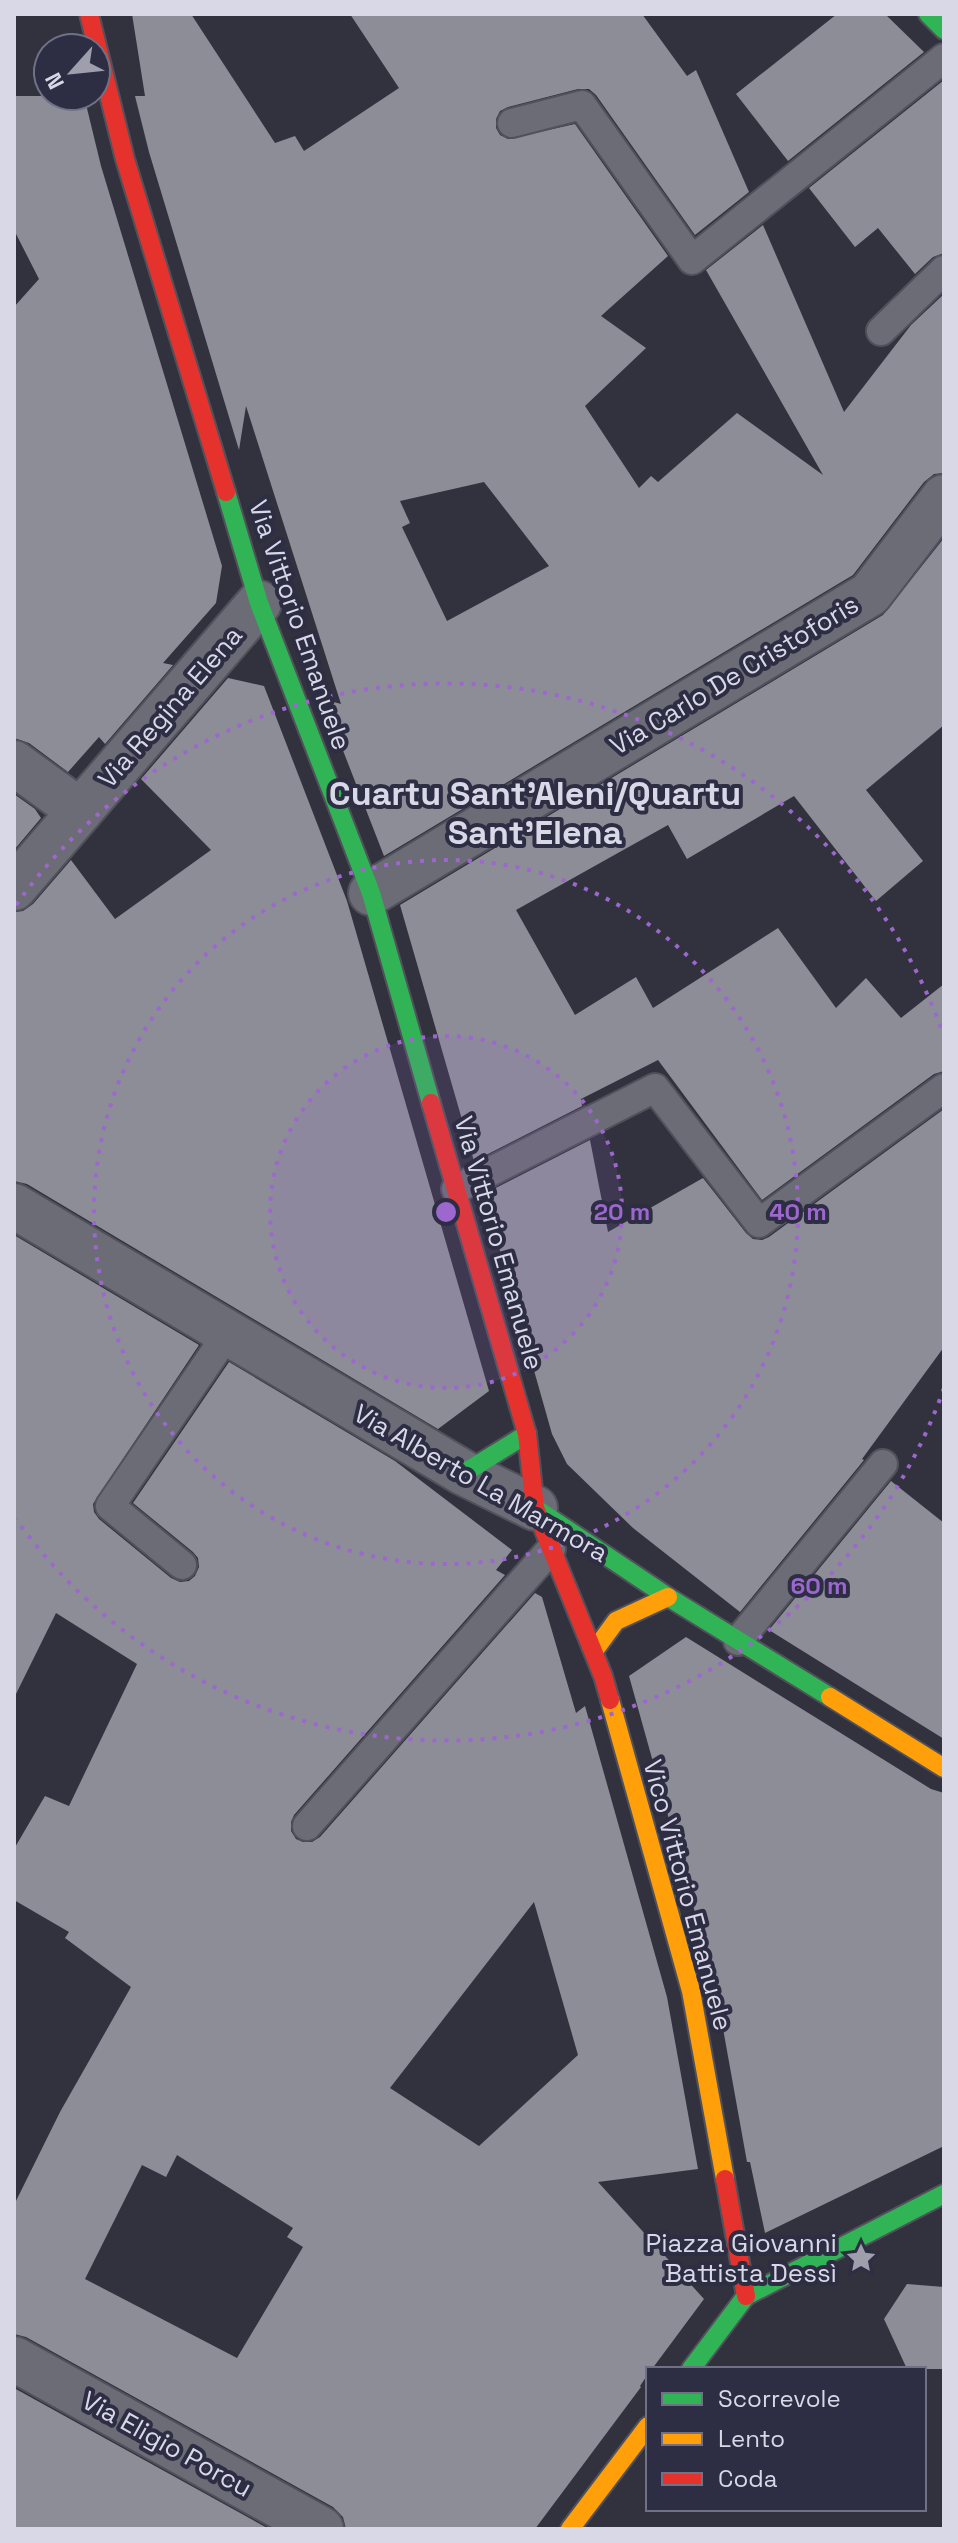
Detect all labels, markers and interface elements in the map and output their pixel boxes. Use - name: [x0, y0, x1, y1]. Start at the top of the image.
- north arrow: [32, 32, 112, 112]
- text: N: [38, 68, 70, 94]
- street label: Via Vittorio Emanuele: [241, 495, 359, 755]
- street label: Via Carlo De Cristoforis: [603, 587, 865, 763]
- street label: Via Regina Elena: [90, 619, 250, 795]
- district label: Cuartu Sant'Aleni/Quartu Sant'Elena: [329, 772, 741, 854]
- street label: Via Vittorio Emanuele: [447, 1112, 551, 1374]
- text: 20 m: [594, 1196, 650, 1227]
- text: 40 m: [769, 1196, 827, 1227]
- centre of rings: [432, 1198, 460, 1226]
- street label: Via Alberto La Marmora: [348, 1396, 614, 1570]
- text: 60 m: [791, 1570, 847, 1601]
- street label: Vico Vittorio Emanuele: [635, 1756, 741, 2034]
- place label: Piazza Giovanni Battista Dessì: [646, 2226, 837, 2290]
- place icon: Piazza Giovanni Battista Dessì: [844, 2241, 878, 2275]
- legend: [646, 2367, 926, 2511]
- street label: Via Eligio Porcu: [76, 2383, 258, 2505]
- text: Scorrevole: [718, 2383, 841, 2414]
- text: Lento: [718, 2423, 785, 2454]
- text: Coda: [718, 2463, 778, 2494]

